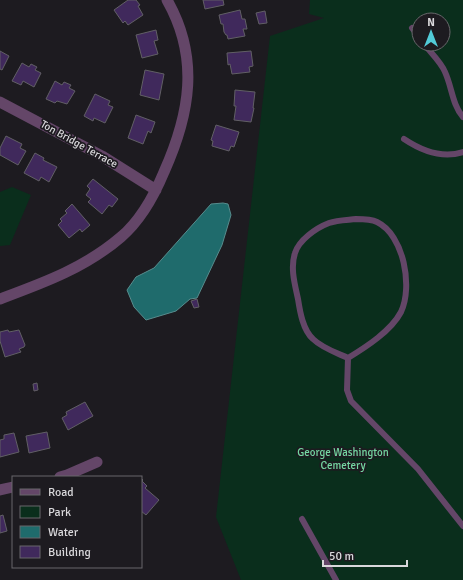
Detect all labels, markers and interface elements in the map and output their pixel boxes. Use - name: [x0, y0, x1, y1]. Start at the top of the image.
- north arrow: [411, 12, 451, 52]
- text: N: [427, 16, 435, 29]
- street label: Ton Bridge Terrace: [38, 117, 120, 171]
- park label: George Washington Cemetery: [297, 446, 389, 472]
- legend: [12, 476, 142, 568]
- text: Road: [48, 485, 74, 500]
- text: Park: [48, 505, 71, 520]
- text: Water: [48, 525, 79, 540]
- scale bar: [323, 542, 407, 568]
- text: Building: [48, 545, 91, 560]
- text: 50 m: [329, 549, 354, 564]

